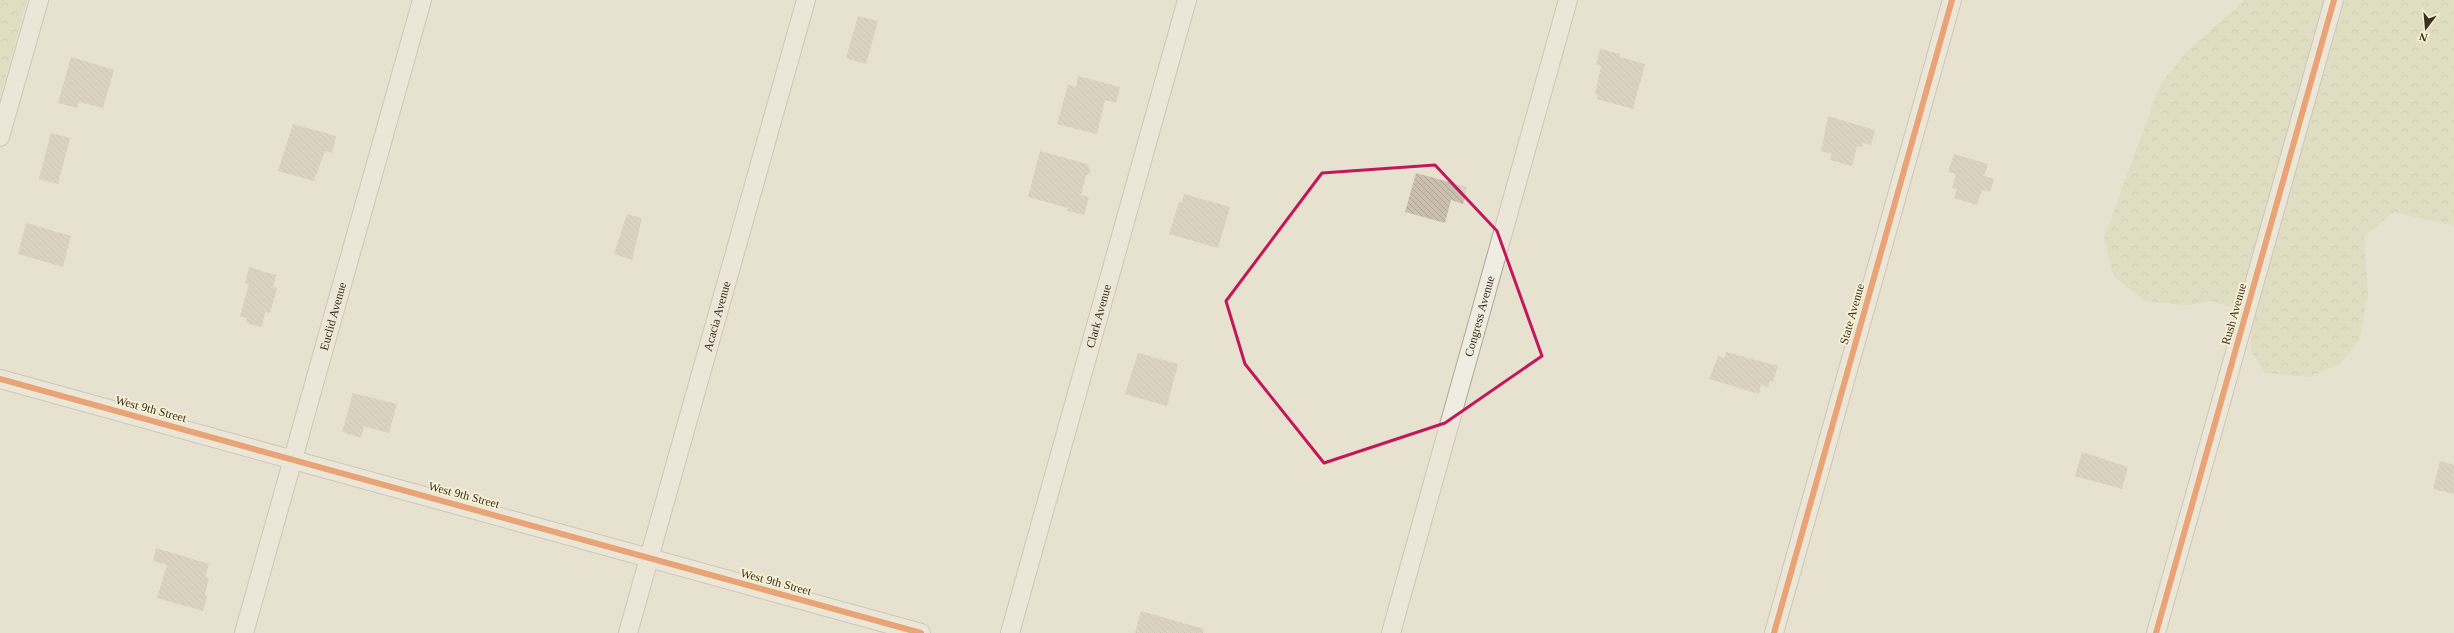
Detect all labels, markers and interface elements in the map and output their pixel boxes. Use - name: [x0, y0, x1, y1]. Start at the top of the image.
- north arrow: [2406, 8, 2446, 48]
- text: N: [2418, 31, 2429, 44]
- street label: Congress Avenue: [1462, 274, 1498, 358]
- street label: Acacia Avenue: [701, 280, 734, 353]
- street label: Euclid Avenue: [317, 281, 349, 352]
- street label: State Avenue: [1837, 282, 1867, 346]
- street label: Rush Avenue: [2219, 282, 2249, 346]
- street label: Clark Avenue: [1083, 283, 1114, 350]
- street label: West 9th Street: [114, 393, 189, 425]
- street label: West 9th Street: [427, 479, 502, 511]
- street label: West 9th Street: [739, 566, 814, 598]

